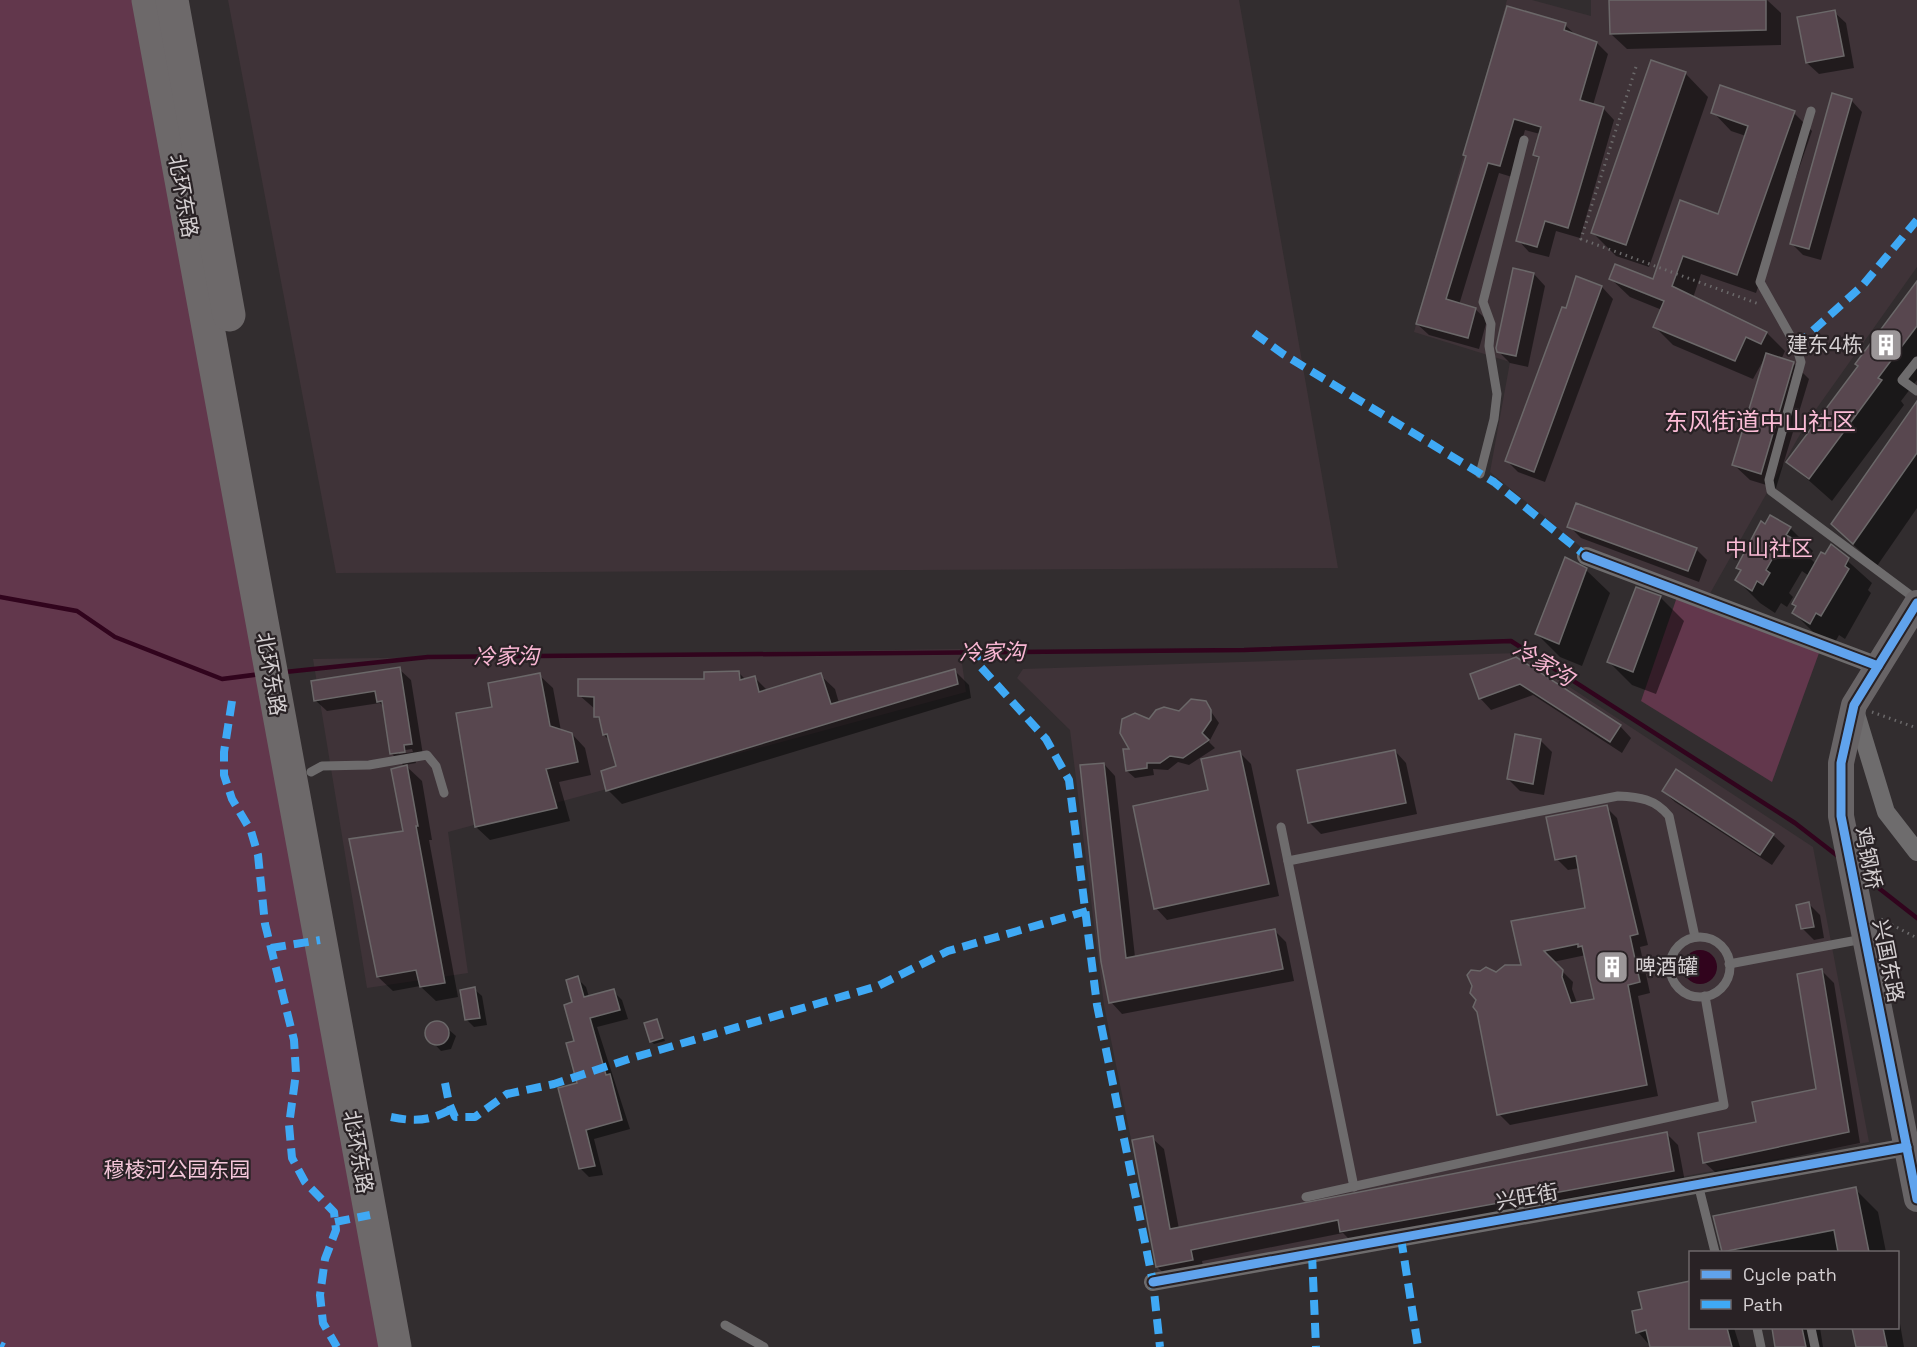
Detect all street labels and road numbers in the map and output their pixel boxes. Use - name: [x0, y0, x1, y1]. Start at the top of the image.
- street label: 北环东路: [163, 152, 204, 240]
- street label: 北环东路: [251, 630, 292, 718]
- street label: 鸡钢桥: [1849, 824, 1888, 891]
- street label: 兴国东路: [1867, 917, 1910, 1005]
- street label: 北环东路: [338, 1108, 379, 1196]
- street label: 兴旺街: [1494, 1178, 1560, 1215]

